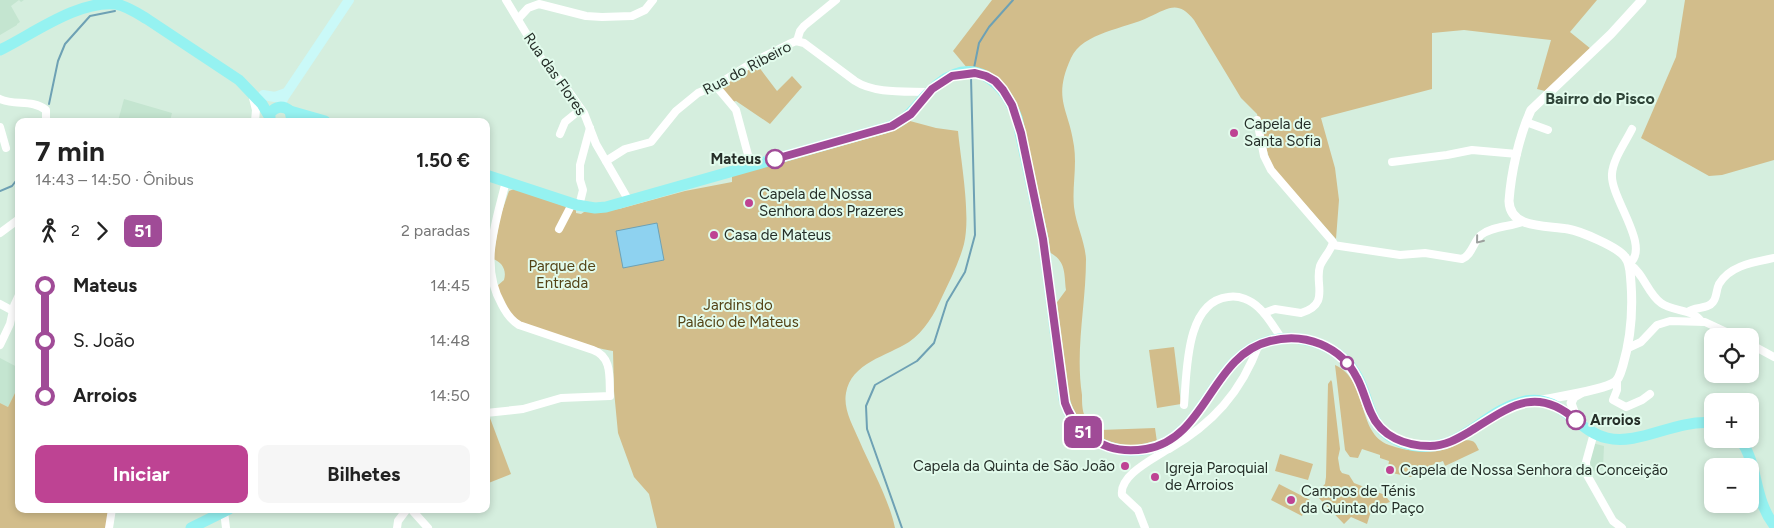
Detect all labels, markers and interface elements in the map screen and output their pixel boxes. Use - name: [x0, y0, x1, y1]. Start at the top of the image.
- street label: Rua das Flores: [520, 29, 590, 119]
- street label: Rua do Ribeiro: [700, 37, 794, 99]
- district label: Bairro do Pisco: [1545, 89, 1655, 108]
- place label: Capela de Santa Sofia: [1244, 115, 1321, 150]
- marker: Capela de Santa Sofia: [1228, 127, 1240, 139]
- text: 7 min: [35, 134, 105, 168]
- text: 1.50 €: [416, 149, 470, 172]
- marker: Mateus: [765, 149, 785, 169]
- place label: Mateus: [710, 150, 761, 168]
- text: 14:43 – 14:50 · Ônibus: [35, 170, 194, 189]
- place label: Capela de Nossa Senhora dos Prazeres: [759, 185, 904, 220]
- marker: Capela de Nossa Senhora dos Prazeres: [743, 197, 755, 209]
- icon: walk: [35, 217, 63, 245]
- icon: forward: [88, 217, 116, 245]
- text: 51: [134, 220, 152, 242]
- text: 2: [71, 221, 80, 240]
- text: 2 paradas: [401, 221, 470, 240]
- place label: Casa de Mateus: [724, 226, 831, 244]
- marker: Casa de Mateus: [708, 229, 720, 241]
- one-way arrow: [1476, 234, 1484, 243]
- park label: Parque de Entrada: [528, 257, 596, 292]
- text: Mateus: [73, 274, 137, 297]
- text: 14:45: [430, 276, 470, 295]
- park label: Jardins do Palácio de Mateus: [677, 296, 799, 331]
- map controls: [1704, 328, 1759, 513]
- button: locate: [1704, 328, 1759, 383]
- text: S. João: [73, 329, 135, 352]
- text: 14:48: [430, 331, 470, 350]
- unlabelled marker: [1340, 356, 1354, 370]
- text: Arroios: [73, 384, 137, 407]
- text: 14:50: [430, 386, 470, 405]
- button: +: [1704, 393, 1759, 448]
- marker: Arroios: [1566, 410, 1586, 430]
- place label: Arroios: [1590, 411, 1640, 429]
- line badge: 51: [1060, 416, 1106, 448]
- text: 51: [1074, 421, 1092, 443]
- button: Iniciar: [35, 445, 248, 503]
- button: Bilhetes: [258, 445, 470, 503]
- place label: Capela da Quinta de São João: [913, 457, 1115, 475]
- button: −: [1704, 458, 1759, 513]
- place label: Igreja Paroquial de Arroios: [1165, 459, 1268, 494]
- marker: Capela da Quinta de São João: [1119, 460, 1131, 472]
- place label: Capela de Nossa Senhora da Conceição: [1400, 461, 1668, 479]
- marker: Capela de Nossa Senhora da Conceição: [1384, 464, 1396, 476]
- marker: Igreja Paroquial de Arroios: [1149, 471, 1161, 483]
- place label: Campos de Ténis da Quinta do Paço: [1301, 482, 1425, 517]
- marker: Campos de Ténis da Quinta do Paço: [1285, 494, 1297, 506]

